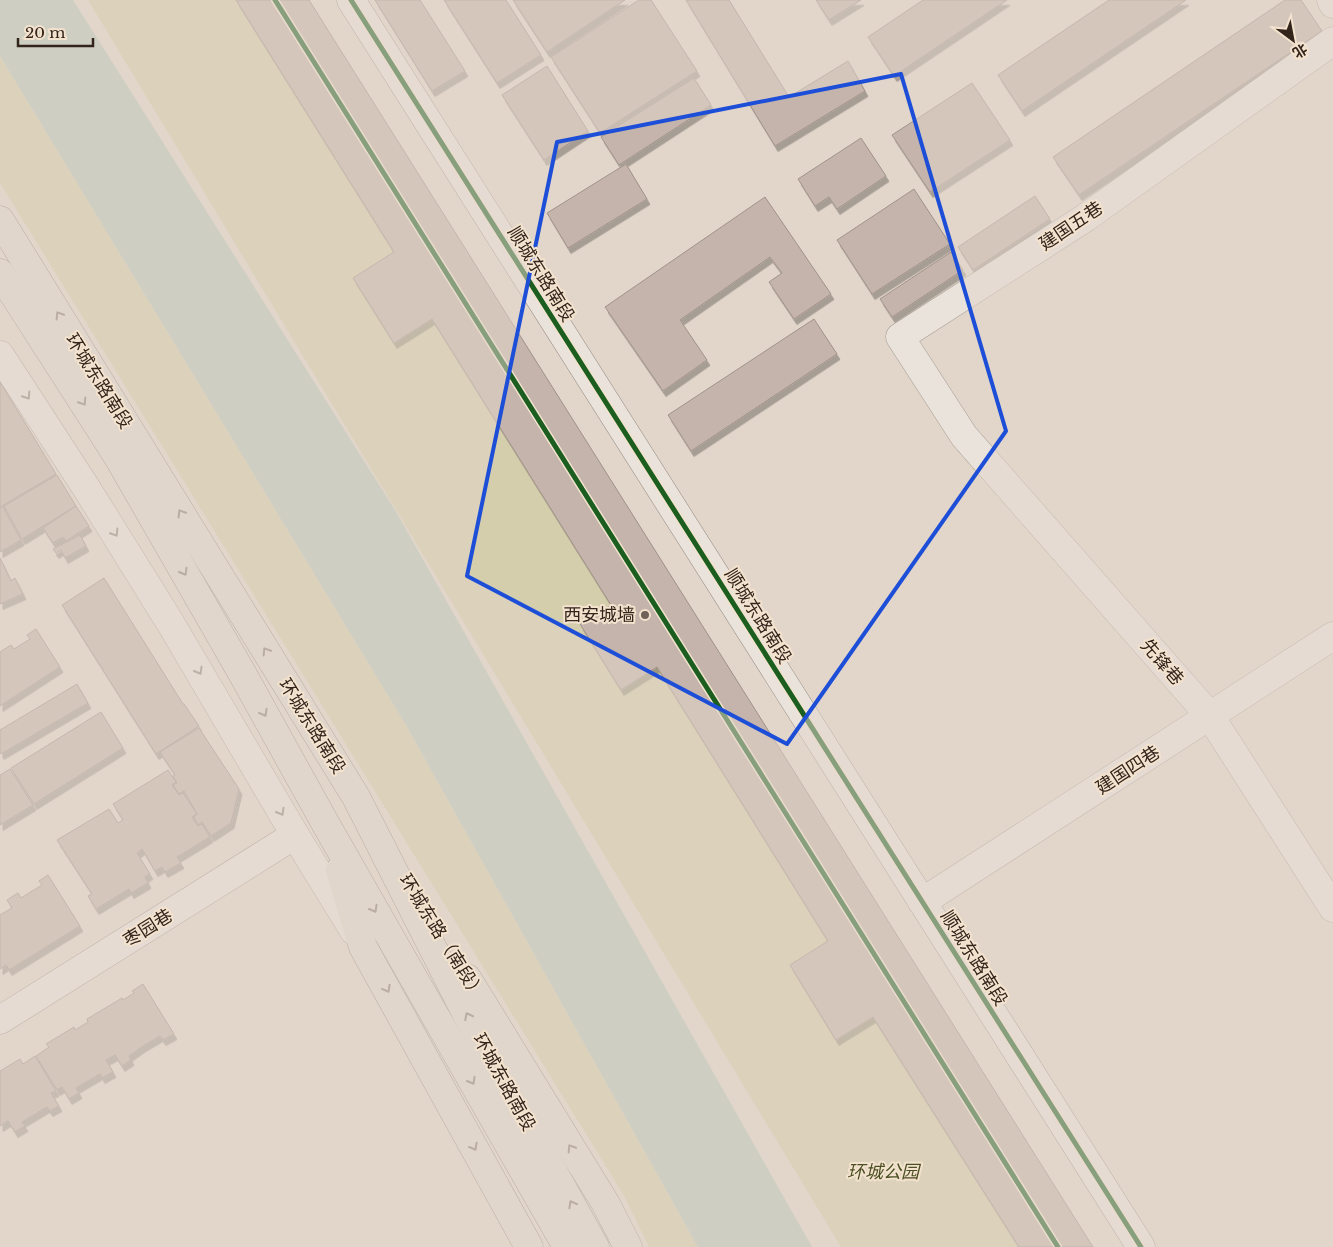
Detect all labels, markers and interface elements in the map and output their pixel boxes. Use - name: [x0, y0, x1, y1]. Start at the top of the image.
- scale bar: [18, 15, 92, 47]
- north arrow: [1268, 15, 1318, 65]
- text: 20 m: [25, 23, 65, 42]
- text: 北: [1289, 40, 1311, 62]
- street label: 建国五巷: [1035, 197, 1107, 255]
- street label: 顺城东路南段: [503, 222, 579, 326]
- one-way arrow: [55, 312, 65, 321]
- street label: 环城东路南段: [61, 329, 137, 433]
- one-way arrow: [20, 391, 30, 400]
- one-way arrow: [77, 397, 86, 406]
- one-way arrow: [177, 510, 187, 519]
- one-way arrow: [108, 527, 118, 536]
- street label: 顺城东路南段: [720, 564, 796, 668]
- one-way arrow: [178, 567, 188, 576]
- place label: 西安城墙: [563, 604, 635, 626]
- marker: 西安城墙: [639, 609, 651, 621]
- street label: 先锋巷: [1136, 634, 1188, 690]
- one-way arrow: [263, 648, 272, 657]
- one-way arrow: [193, 666, 203, 675]
- street label: 环城东路南段: [274, 674, 350, 778]
- one-way arrow: [258, 708, 268, 717]
- street label: 建国四巷: [1092, 741, 1164, 799]
- one-way arrow: [275, 806, 285, 815]
- street label: 环城东路（南段）: [395, 870, 489, 1004]
- street label: 枣园巷: [119, 904, 177, 952]
- one-way arrow: [368, 904, 378, 913]
- street label: 顺城东路南段: [936, 906, 1012, 1010]
- one-way arrow: [381, 984, 391, 993]
- one-way arrow: [464, 1012, 474, 1021]
- street label: 环城东路南段: [468, 1029, 540, 1135]
- one-way arrow: [466, 1075, 476, 1084]
- one-way arrow: [468, 1142, 478, 1151]
- one-way arrow: [568, 1144, 578, 1153]
- park label: 环城公园: [847, 1161, 922, 1183]
- one-way arrow: [568, 1201, 578, 1210]

